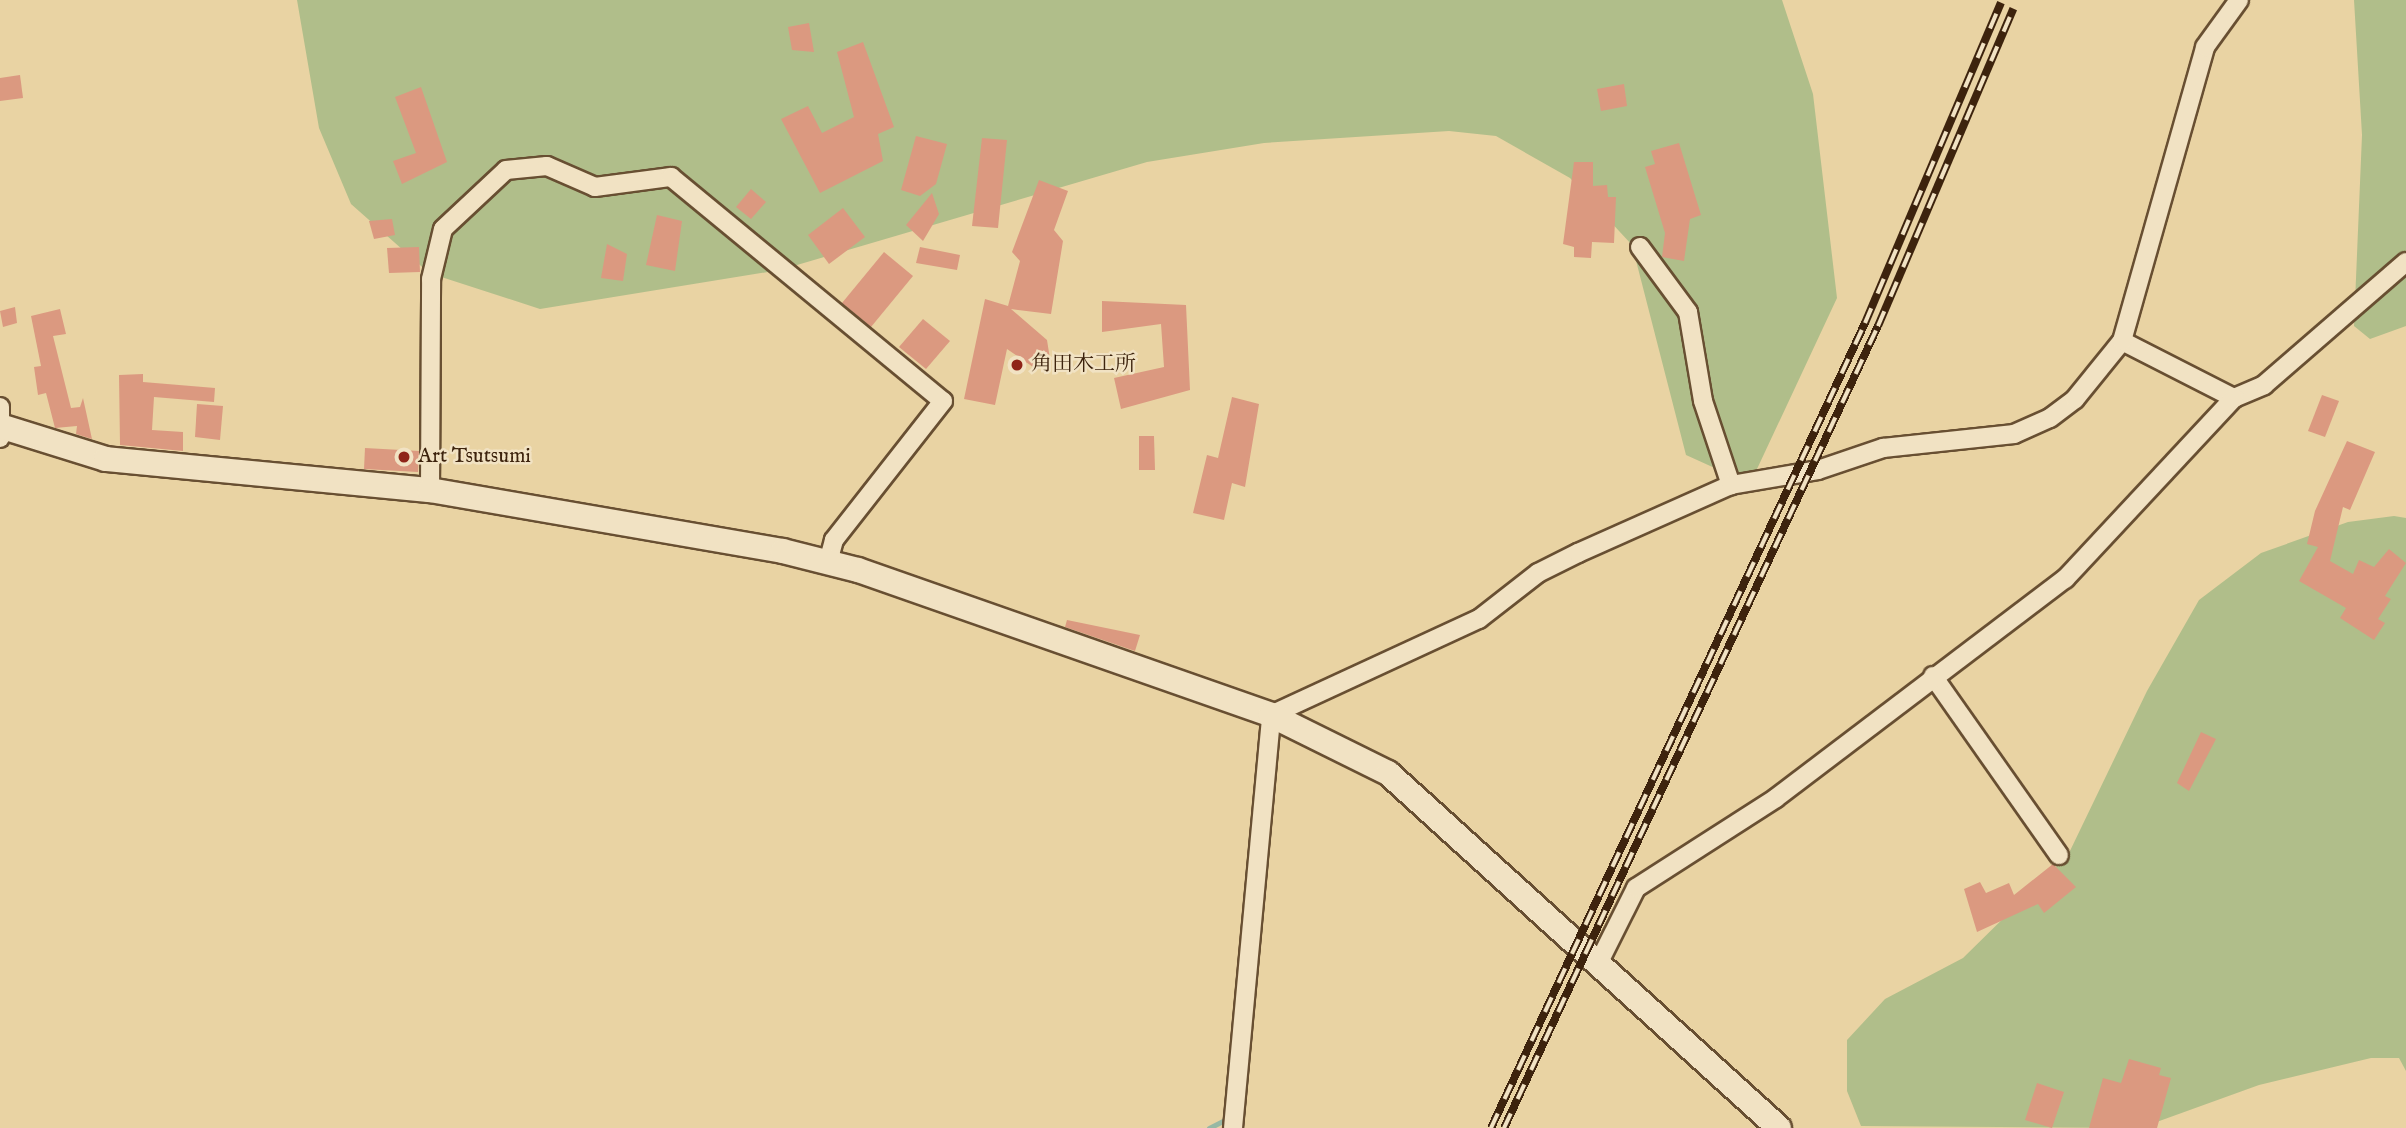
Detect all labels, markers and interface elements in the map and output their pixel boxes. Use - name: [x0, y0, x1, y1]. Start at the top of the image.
- place label: 角田木工所: [1031, 352, 1136, 378]
- marker: 角田木工所: [1009, 357, 1025, 373]
- place label: Art Tsutsumi: [418, 444, 531, 470]
- marker: Art Tsutsumi: [396, 449, 412, 465]

